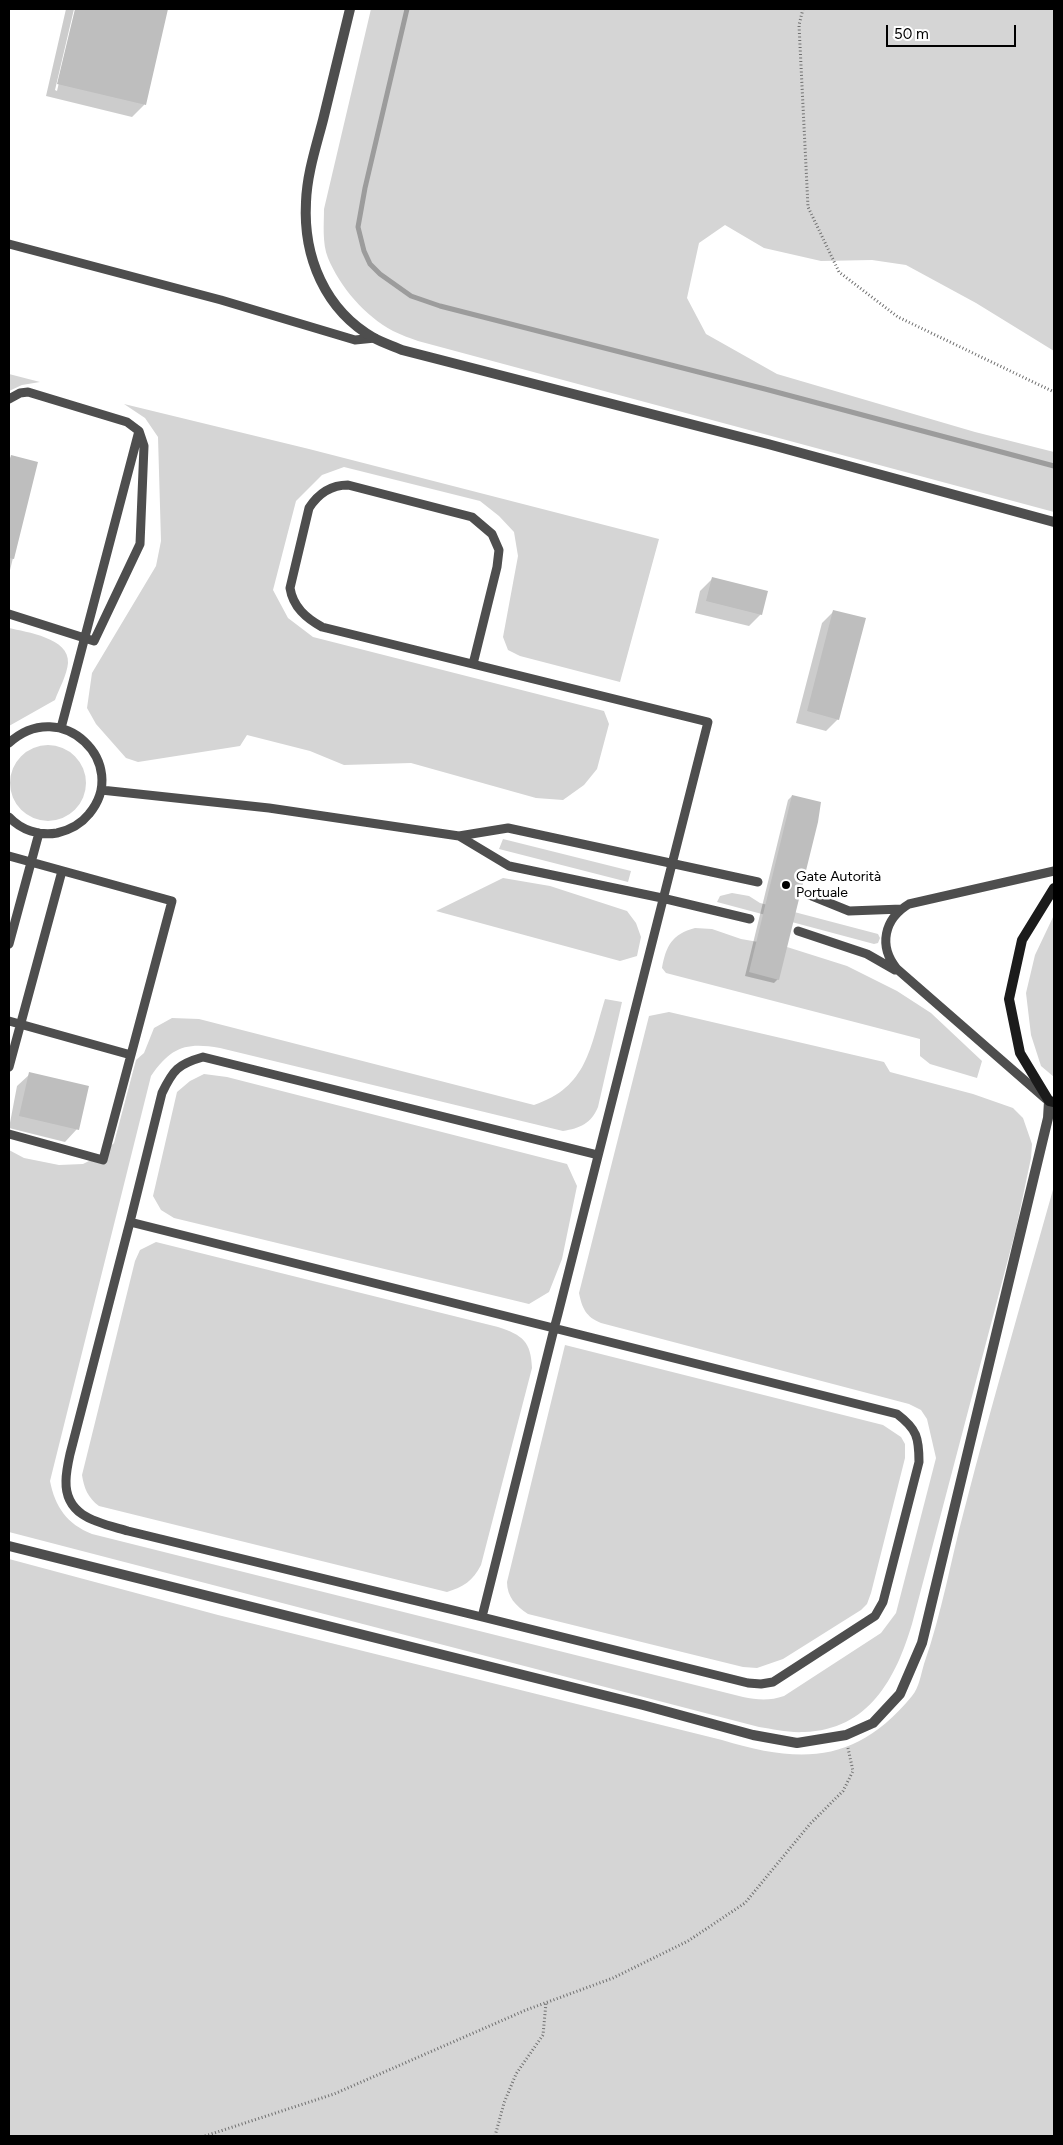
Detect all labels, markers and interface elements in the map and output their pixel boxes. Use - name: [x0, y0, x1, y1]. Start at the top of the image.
- scale bar: [888, 15, 1018, 47]
- text: 50 m: [894, 25, 929, 43]
- place label: Gate Autorità Portuale: [796, 869, 881, 902]
- marker: Gate Autorità Portuale: [780, 879, 792, 891]

